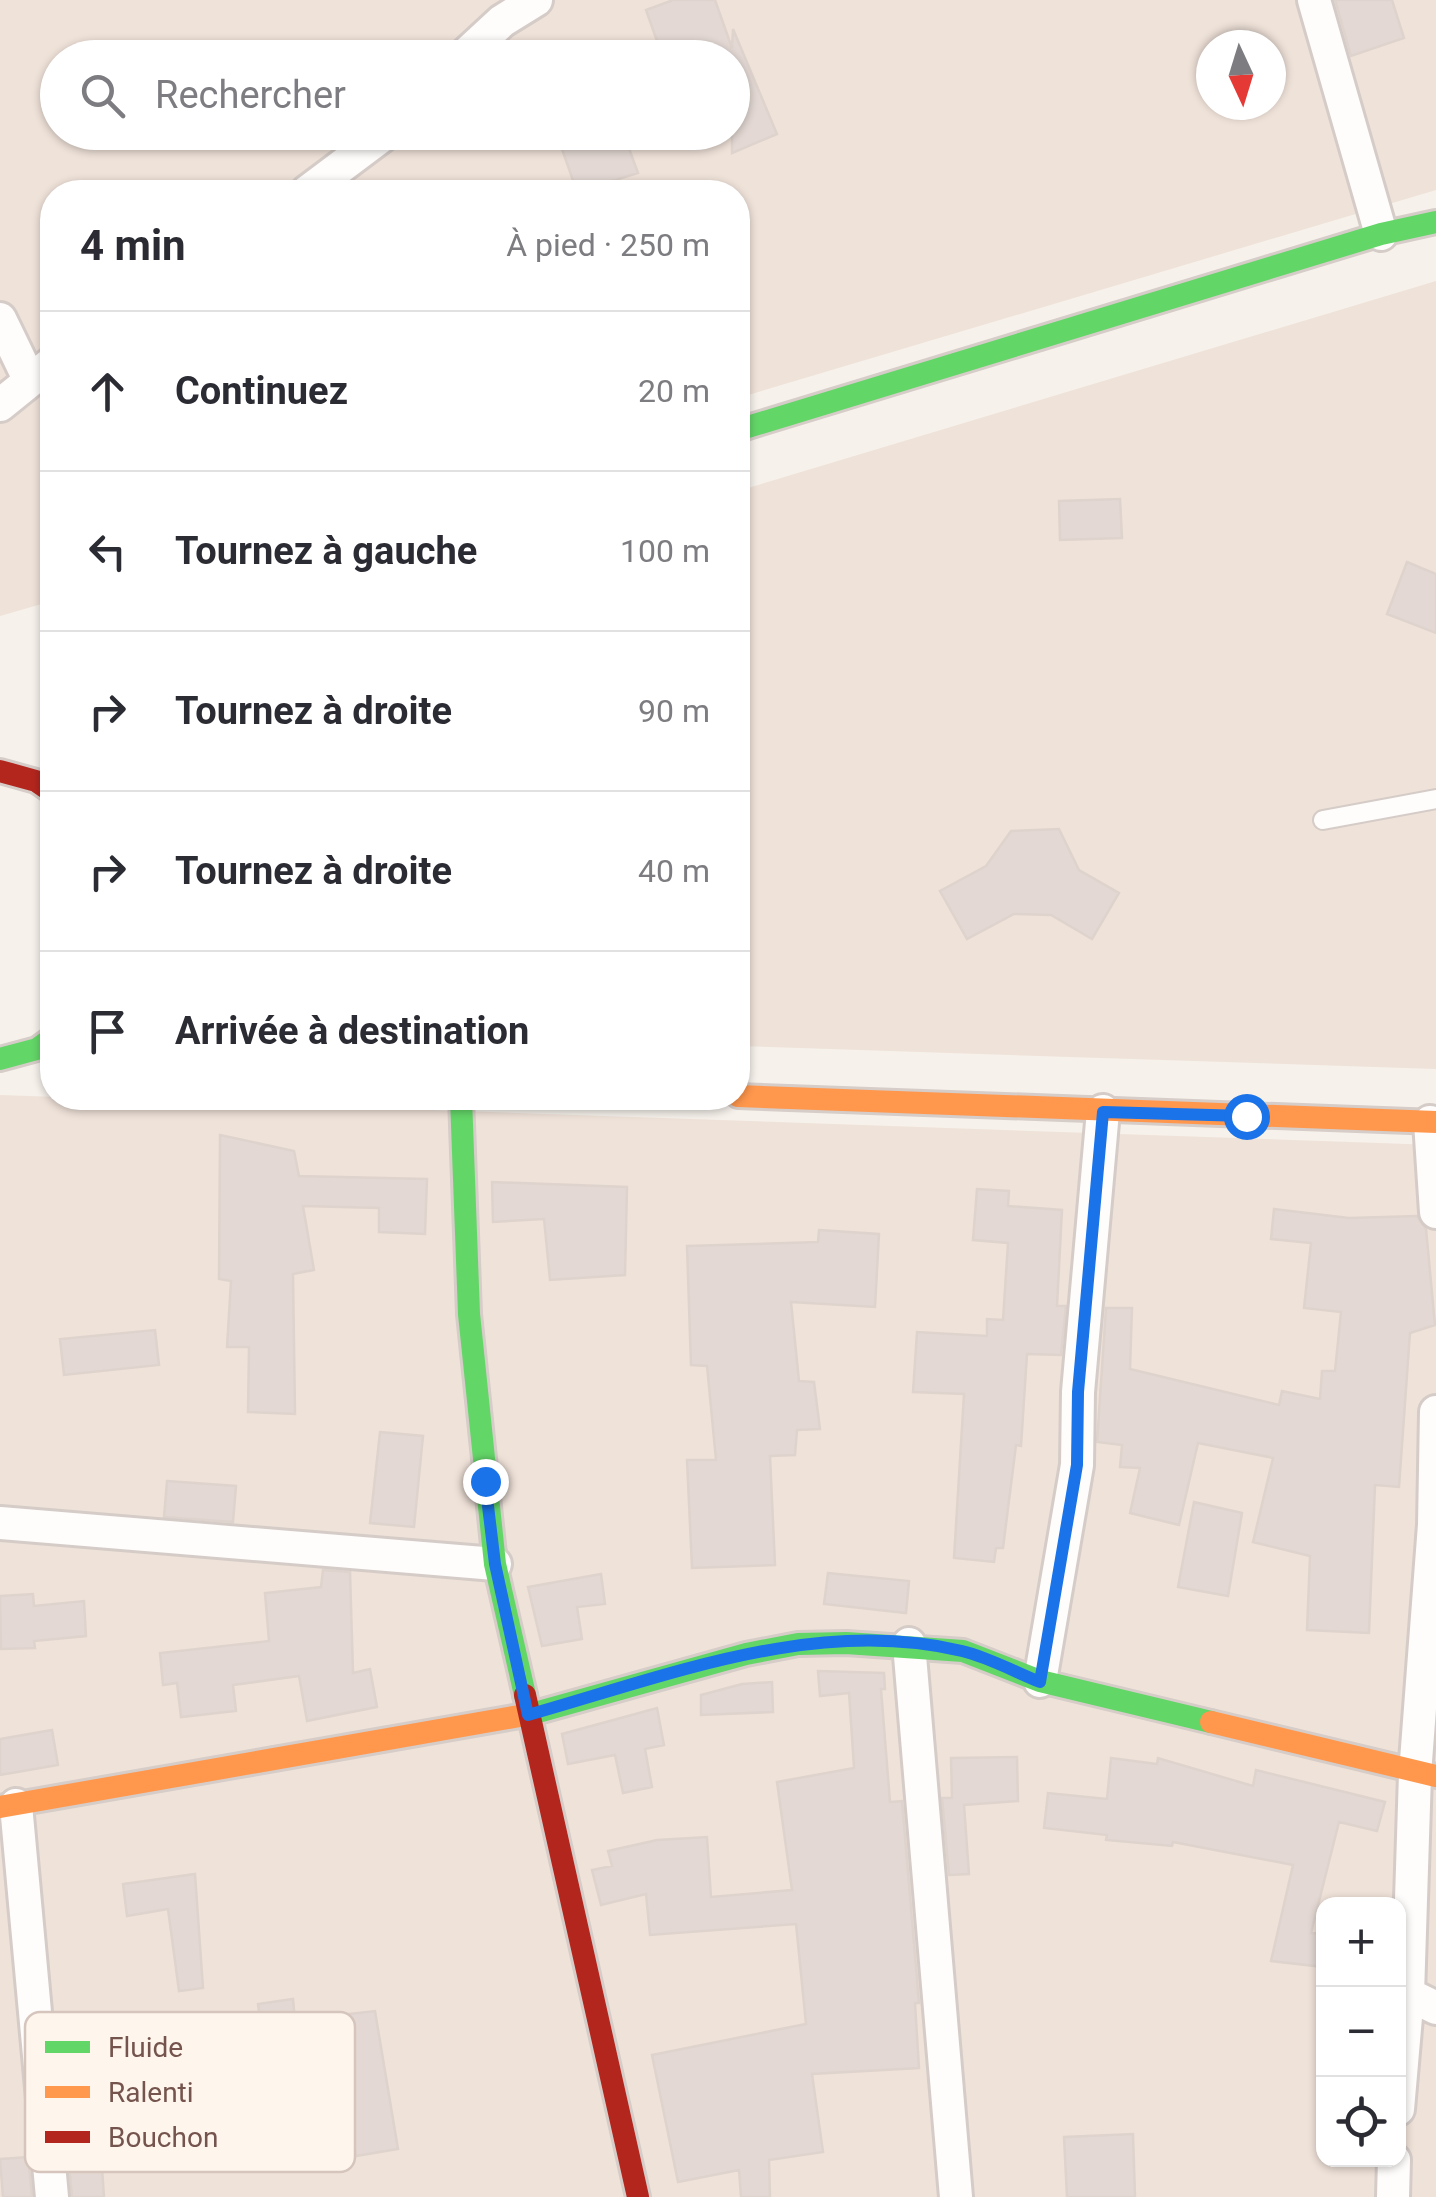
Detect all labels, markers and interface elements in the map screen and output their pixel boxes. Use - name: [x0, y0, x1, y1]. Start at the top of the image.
- north arrow: [1196, 30, 1286, 120]
- search box: [40, 40, 750, 150]
- icon: search: [75, 68, 130, 123]
- text: Rechercher: [155, 73, 346, 117]
- text: 4 min: [80, 221, 186, 270]
- text: À pied · 250 m: [506, 226, 710, 264]
- icon: ahead: [80, 364, 135, 419]
- text: Continuez: [175, 369, 348, 413]
- text: 20 m: [638, 372, 710, 410]
- icon: left: [80, 524, 135, 579]
- text: Tournez à gauche: [175, 529, 477, 573]
- text: 100 m: [620, 532, 710, 570]
- icon: right: [80, 684, 135, 739]
- text: Tournez à droite: [175, 689, 452, 733]
- text: 90 m: [638, 692, 710, 730]
- icon: right: [80, 844, 135, 899]
- text: Tournez à droite: [175, 849, 452, 893]
- text: 40 m: [638, 852, 710, 890]
- icon: arrive: [80, 1004, 135, 1059]
- text: Arrivée à destination: [175, 1009, 529, 1053]
- route start: [1224, 1094, 1270, 1140]
- route end: [463, 1459, 509, 1505]
- map controls: [1316, 1897, 1406, 2167]
- button: +: [1316, 1897, 1406, 1987]
- button: −: [1316, 1987, 1406, 2077]
- legend: [25, 2012, 355, 2172]
- text: Fluide: [108, 2031, 183, 2064]
- text: Ralenti: [108, 2076, 194, 2109]
- button: locate: [1316, 2077, 1406, 2167]
- text: Bouchon: [108, 2121, 218, 2154]

